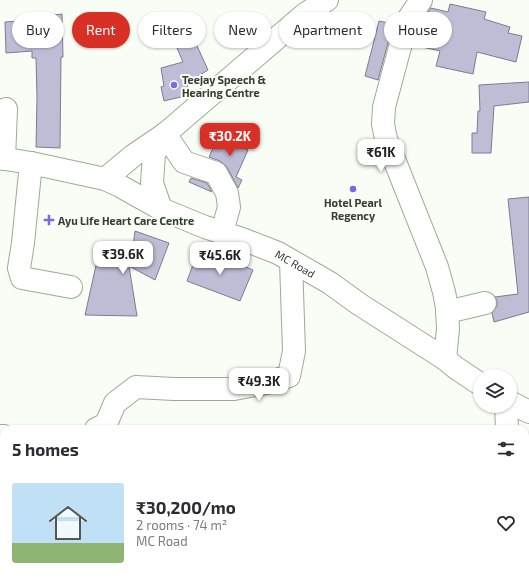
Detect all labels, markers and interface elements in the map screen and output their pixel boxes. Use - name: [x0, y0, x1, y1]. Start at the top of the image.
- chip: Buy: [12, 12, 64, 48]
- chip: Rent: [72, 12, 130, 48]
- chip: Filters: [138, 12, 206, 48]
- chip: New: [214, 12, 271, 48]
- chip: Apartment: [279, 12, 376, 48]
- chip: House: [384, 12, 452, 48]
- place label: Teejay Speech & Hearing Centre: [182, 73, 267, 99]
- marker: Teejay Speech & Hearing Centre: [169, 80, 179, 90]
- pin: ₹30.2K: [197, 123, 263, 157]
- text: ₹30.2K: [209, 128, 251, 144]
- pin: ₹61K: [357, 139, 405, 173]
- text: ₹61K: [366, 144, 396, 160]
- marker: Hotel Pearl Regency: [348, 184, 358, 194]
- place label: Hotel Pearl Regency: [324, 196, 382, 223]
- marker: Ayu Life Heart Care Centre: [43, 214, 55, 226]
- place label: Ayu Life Heart Care Centre: [58, 214, 194, 228]
- pin: ₹39.6K: [90, 241, 156, 275]
- pin: ₹45.6K: [187, 242, 253, 276]
- text: ₹39.6K: [102, 246, 144, 262]
- text: ₹45.6K: [199, 247, 241, 263]
- street label: MC Road: [273, 247, 318, 280]
- pin: ₹49.3K: [226, 368, 292, 402]
- map controls: [473, 369, 517, 413]
- button: layers: [473, 369, 517, 413]
- text: ₹49.3K: [238, 373, 280, 389]
- icon: filters: [495, 438, 517, 460]
- text: 5 homes: [12, 439, 79, 459]
- text: ₹30,200/mo: [136, 497, 236, 517]
- icon: home: [44, 499, 92, 547]
- icon: heart: [495, 512, 517, 534]
- text: 2 rooms · 74 m²: [136, 517, 227, 533]
- text: MC Road: [136, 533, 188, 549]

